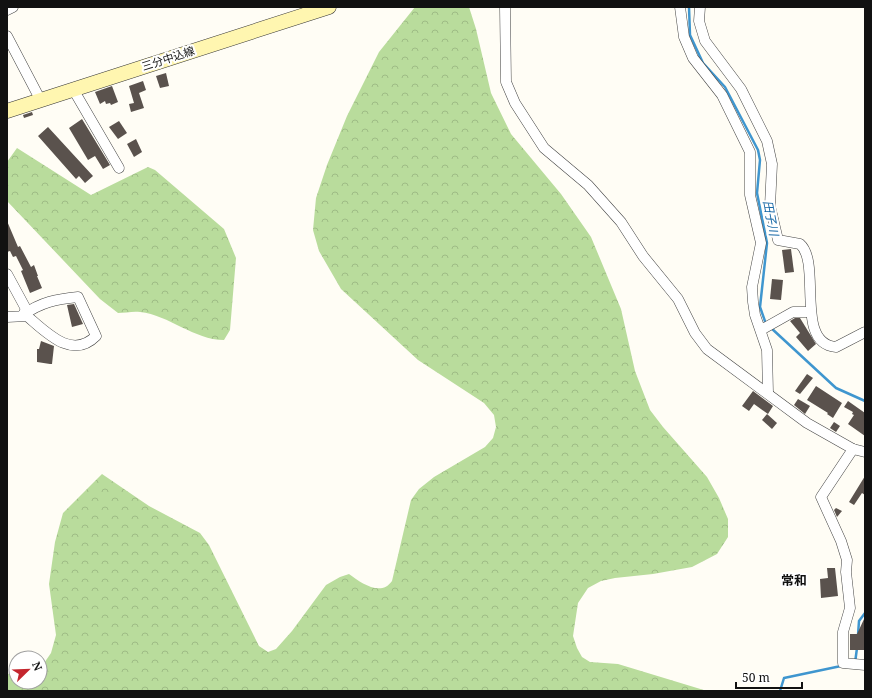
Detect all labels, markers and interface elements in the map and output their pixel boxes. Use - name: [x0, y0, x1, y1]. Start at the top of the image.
- street label: 三分中込線: [140, 42, 196, 74]
- water label: 田子川: [759, 199, 783, 239]
- district label: 常和: [781, 571, 807, 589]
- north arrow: [8, 650, 48, 690]
- text: N: [29, 659, 46, 673]
- scale bar: [736, 664, 802, 690]
- text: 50 m: [742, 669, 770, 686]

